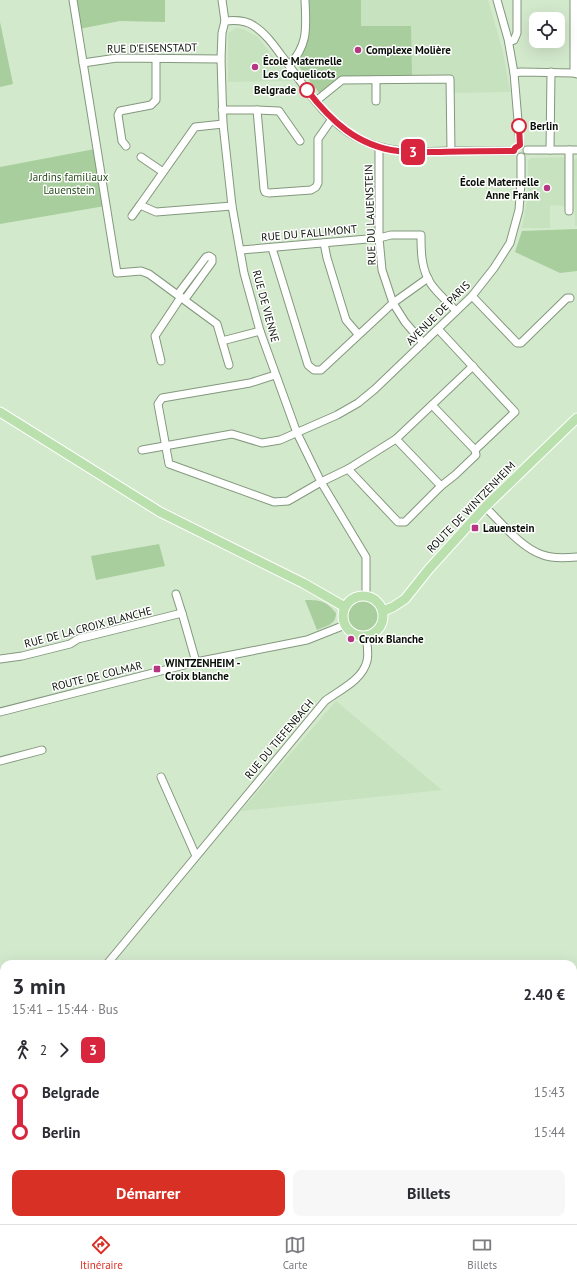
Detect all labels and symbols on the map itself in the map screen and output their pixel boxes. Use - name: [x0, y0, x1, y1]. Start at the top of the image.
- street label: RUE D'EISENSTADT: [107, 40, 197, 56]
- place label: Complexe Molière: [366, 43, 451, 57]
- marker: Complexe Molière: [353, 45, 363, 55]
- place label: École Maternelle Les Coquelicots: [263, 54, 342, 81]
- marker: École Maternelle Les Coquelicots: [250, 62, 260, 72]
- marker: Belgrade: [299, 82, 315, 98]
- place label: Belgrade: [254, 83, 296, 97]
- marker: Berlin: [511, 118, 527, 134]
- place label: Berlin: [530, 119, 558, 133]
- line badge: 3: [400, 139, 426, 165]
- street label: RUE DU LAUENSTEIN: [361, 164, 379, 266]
- park label: Jardins familiaux Lauenstein: [29, 170, 109, 197]
- place label: École Maternelle Anne Frank: [460, 175, 540, 202]
- marker: École Maternelle Anne Frank: [542, 183, 552, 193]
- street label: RUE DU FALLIMONT: [260, 222, 358, 244]
- street label: RUE DE VIENNE: [250, 268, 282, 344]
- street label: AVENUE DE PARIS: [403, 278, 473, 348]
- street label: ROUTE DE WINTZENHEIM: [424, 458, 518, 556]
- place label: Lauenstein: [483, 521, 535, 535]
- marker: Lauenstein: [470, 523, 480, 533]
- street label: RUE DE LA CROIX BLANCHE: [23, 603, 153, 651]
- place label: Croix Blanche: [359, 632, 424, 646]
- marker: Croix Blanche: [346, 634, 356, 644]
- place label: WINTZENHEIM - Croix blanche: [165, 656, 241, 683]
- street label: ROUTE DE COLMAR: [50, 658, 144, 694]
- marker: WINTZENHEIM - Croix blanche: [152, 664, 162, 674]
- street label: RUE DU TIEFENBACH: [242, 696, 316, 782]

